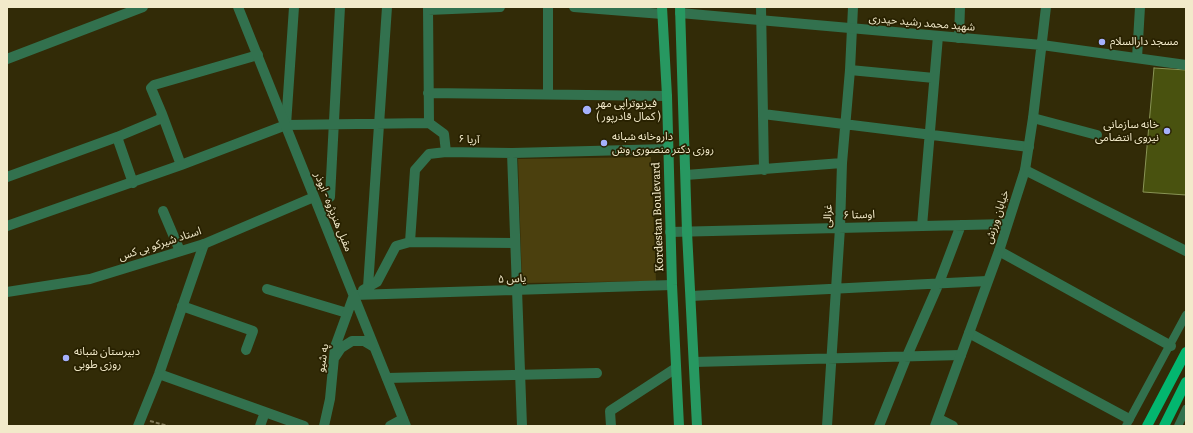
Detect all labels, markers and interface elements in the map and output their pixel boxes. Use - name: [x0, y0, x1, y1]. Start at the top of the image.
- street label: شهید محمد رشید حیدری: [868, 12, 976, 34]
- place label: مسجد دارالسلام: [1110, 35, 1179, 49]
- marker: مسجد دارالسلام: [1097, 37, 1107, 47]
- place label: فیزیوتراپی مهر ( کمال قادرپور ): [596, 97, 661, 123]
- marker: فیزیوتراپی مهر ( کمال قادرپور ): [581, 104, 593, 116]
- place label: خانه سازمانی نیروی انتضامی: [1095, 118, 1159, 144]
- marker: خانه سازمانی نیروی انتضامی: [1162, 126, 1172, 136]
- place label: داروخانه شبانه روزی دکتر منصوری وش: [612, 130, 714, 156]
- street label: آریا ۶: [458, 133, 480, 147]
- marker: داروخانه شبانه روزی دکتر منصوری وش: [599, 138, 609, 148]
- street label: Kordestan Boulevard: [649, 162, 667, 272]
- street label: مقبل هنرپژوه - ابوذر: [311, 170, 355, 254]
- street label: خیابان ورزش: [982, 189, 1012, 245]
- street label: غزالی: [821, 204, 835, 228]
- street label: اوستا ۶: [843, 208, 875, 222]
- street label: استاد شیرکو بی کس: [117, 224, 203, 264]
- street label: یاس ۵: [498, 272, 526, 286]
- street label: په شیو: [314, 343, 332, 373]
- place label: دبیرستان شبانه روزی طوبی: [74, 345, 140, 371]
- marker: دبیرستان شبانه روزی طوبی: [61, 353, 71, 363]

